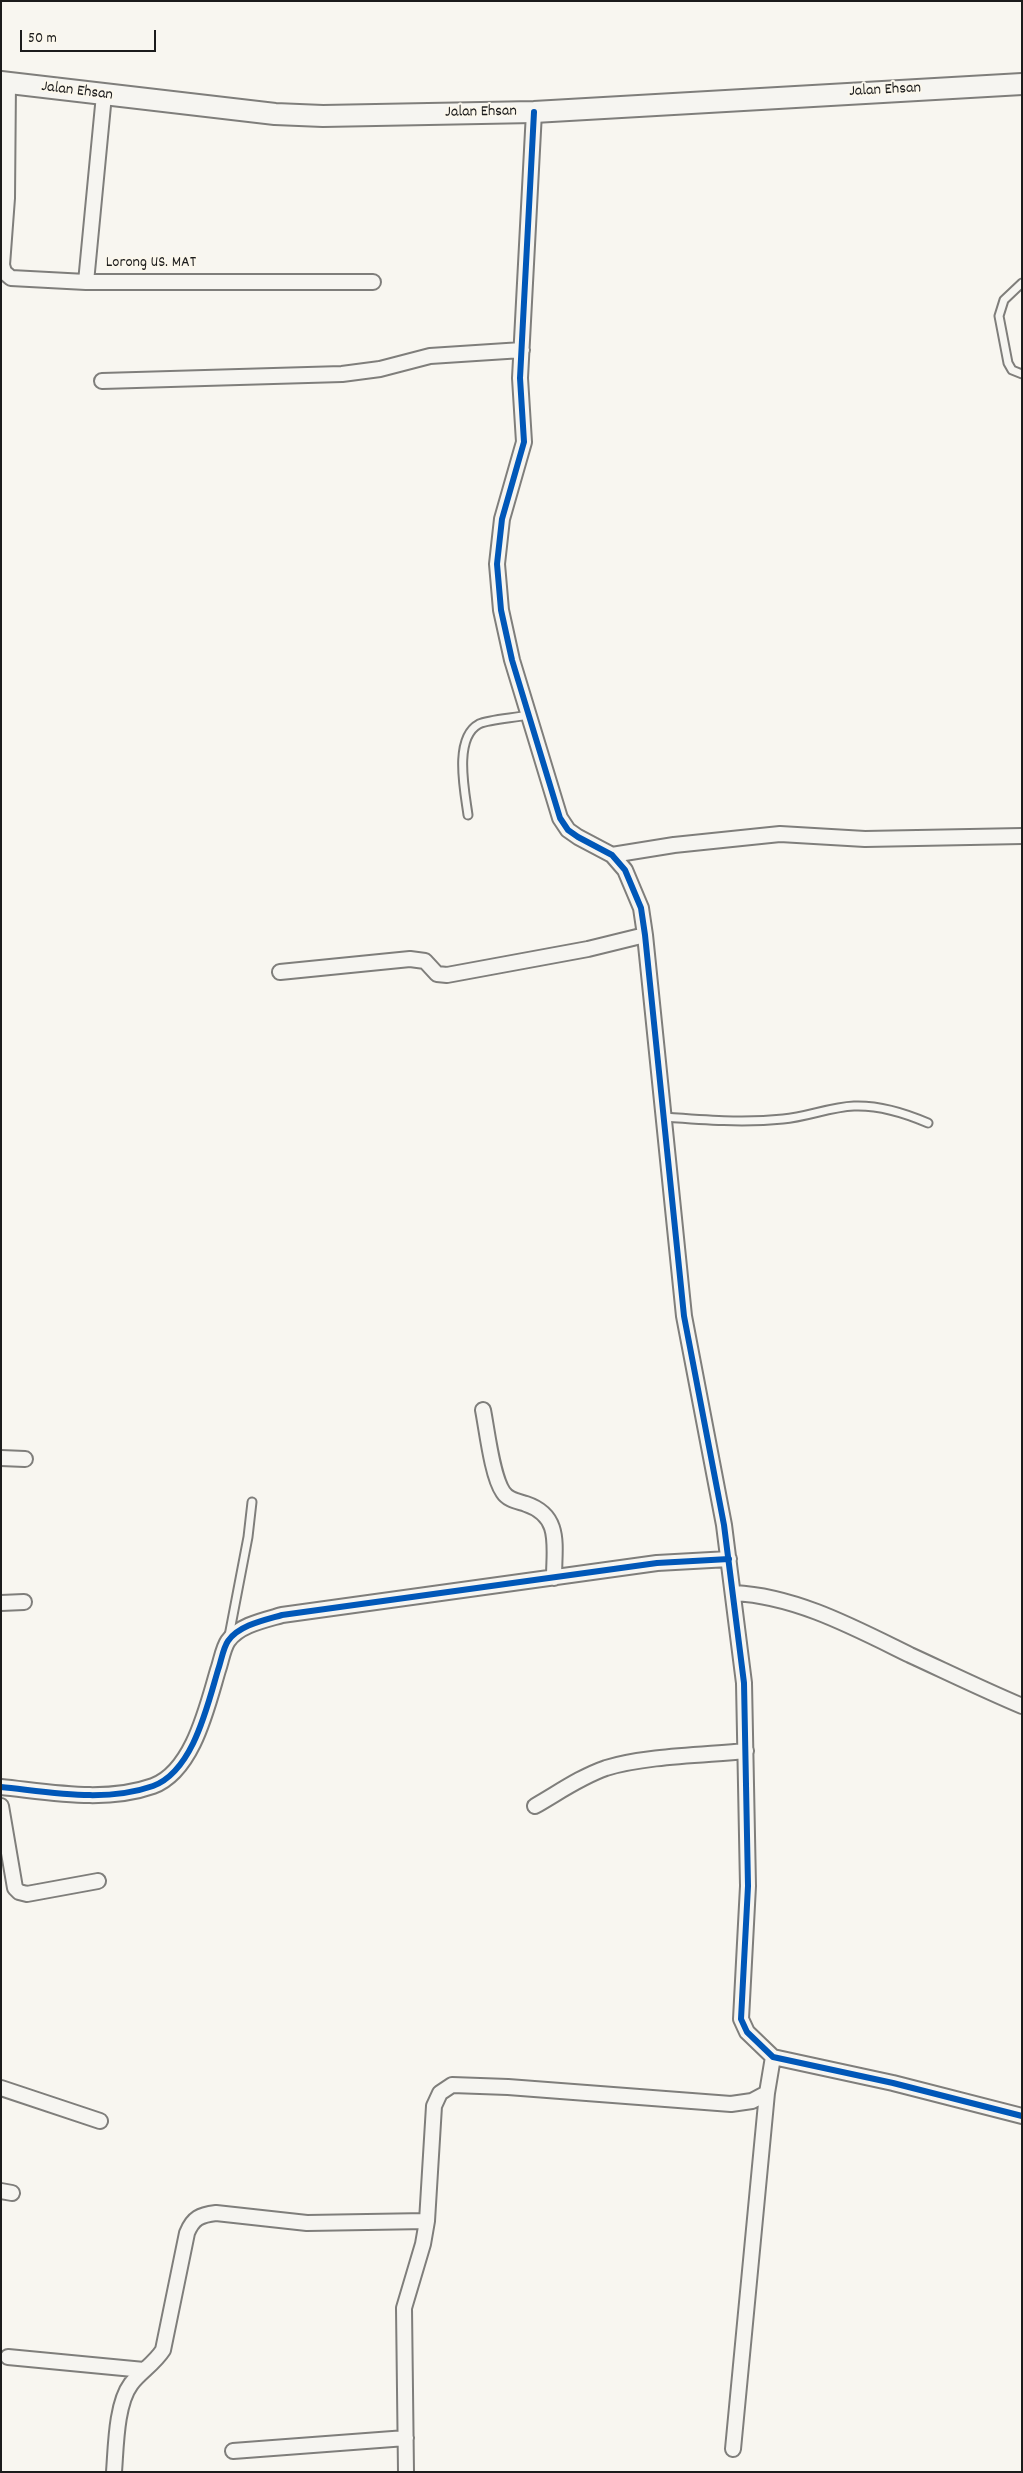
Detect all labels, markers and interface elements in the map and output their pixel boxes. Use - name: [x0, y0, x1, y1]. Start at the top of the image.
- scale bar: [22, 20, 159, 52]
- text: 50 m: [28, 28, 57, 50]
- street label: Jalan Ehsan: [40, 78, 114, 106]
- street label: Jalan Ehsan: [849, 80, 921, 102]
- street label: Jalan Ehsan: [445, 103, 517, 123]
- street label: Lorong US. MAT: [106, 254, 196, 274]

